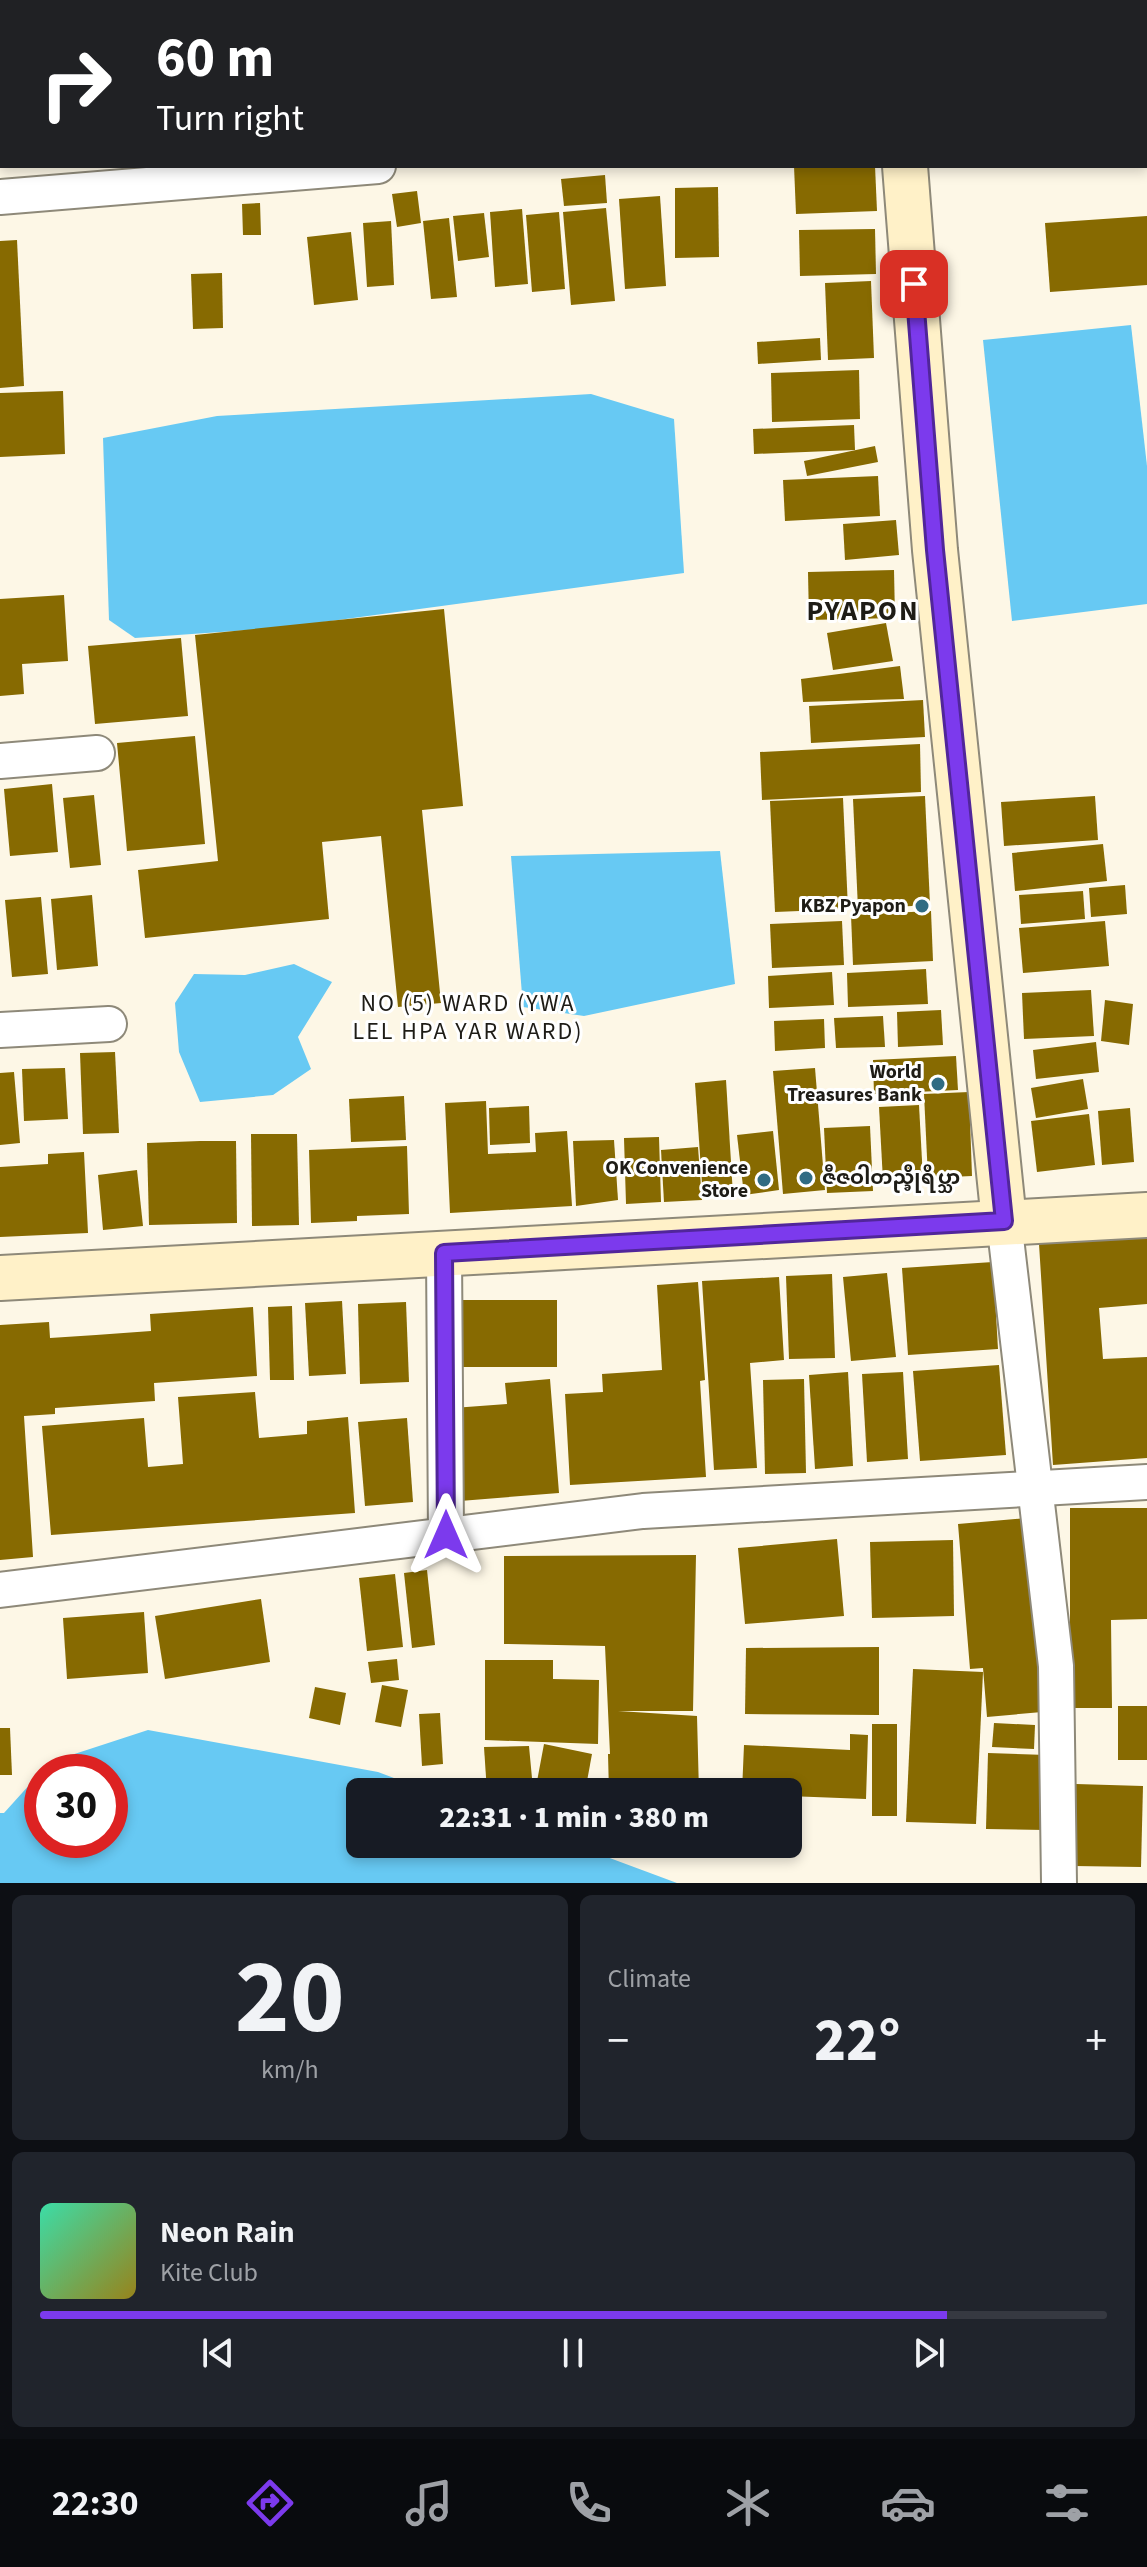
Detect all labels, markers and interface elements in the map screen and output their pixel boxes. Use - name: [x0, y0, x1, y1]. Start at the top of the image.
- text: 60 m: [156, 19, 274, 98]
- icon: right: [24, 32, 128, 136]
- text: Turn right: [156, 93, 304, 144]
- pin: [880, 250, 948, 318]
- icon: arrive: [892, 262, 936, 306]
- district label: PYAPON: [806, 591, 920, 631]
- place label: KBZ Pyapon: [800, 892, 906, 920]
- marker: KBZ Pyapon: [913, 897, 931, 915]
- district label: NO (5) WARD (YWA LEL HPA YAR WARD): [353, 986, 583, 1049]
- place label: World Treasures Bank: [787, 1058, 922, 1109]
- marker: World Treasures Bank: [929, 1075, 947, 1093]
- place label: OK Convenience Store: [605, 1154, 748, 1205]
- place label: ဇီဇဝါတည္ခိုရိပ္သာ: [822, 1164, 960, 1193]
- marker: ဇီဇဝါတည္ခိုရိပ္သာ: [797, 1169, 815, 1187]
- marker: OK Convenience Store: [755, 1171, 773, 1189]
- position arrow: [404, 1493, 488, 1577]
- speed limit sign: 30: [24, 1754, 128, 1858]
- text: 22:31 · 1 min · 380 m: [439, 1796, 709, 1839]
- text: 20: [235, 1925, 345, 2073]
- text: Climate: [608, 1960, 691, 1997]
- text: 22°: [814, 1999, 900, 2084]
- text: −: [608, 2010, 629, 2073]
- text: +: [1085, 2010, 1107, 2073]
- text: km/h: [261, 2051, 319, 2088]
- text: Neon Rain: [160, 2211, 295, 2254]
- text: Kite Club: [160, 2254, 258, 2291]
- icon: previous: [196, 2331, 240, 2375]
- icon: pause: [551, 2331, 595, 2375]
- icon: next: [907, 2331, 951, 2375]
- icon: directions: [242, 2475, 298, 2531]
- icon: music: [401, 2475, 457, 2531]
- icon: phone: [561, 2475, 617, 2531]
- icon: climate: [720, 2475, 776, 2531]
- icon: car: [880, 2475, 936, 2531]
- icon: filters: [1039, 2475, 1095, 2531]
- text: 22:30: [52, 2478, 139, 2529]

